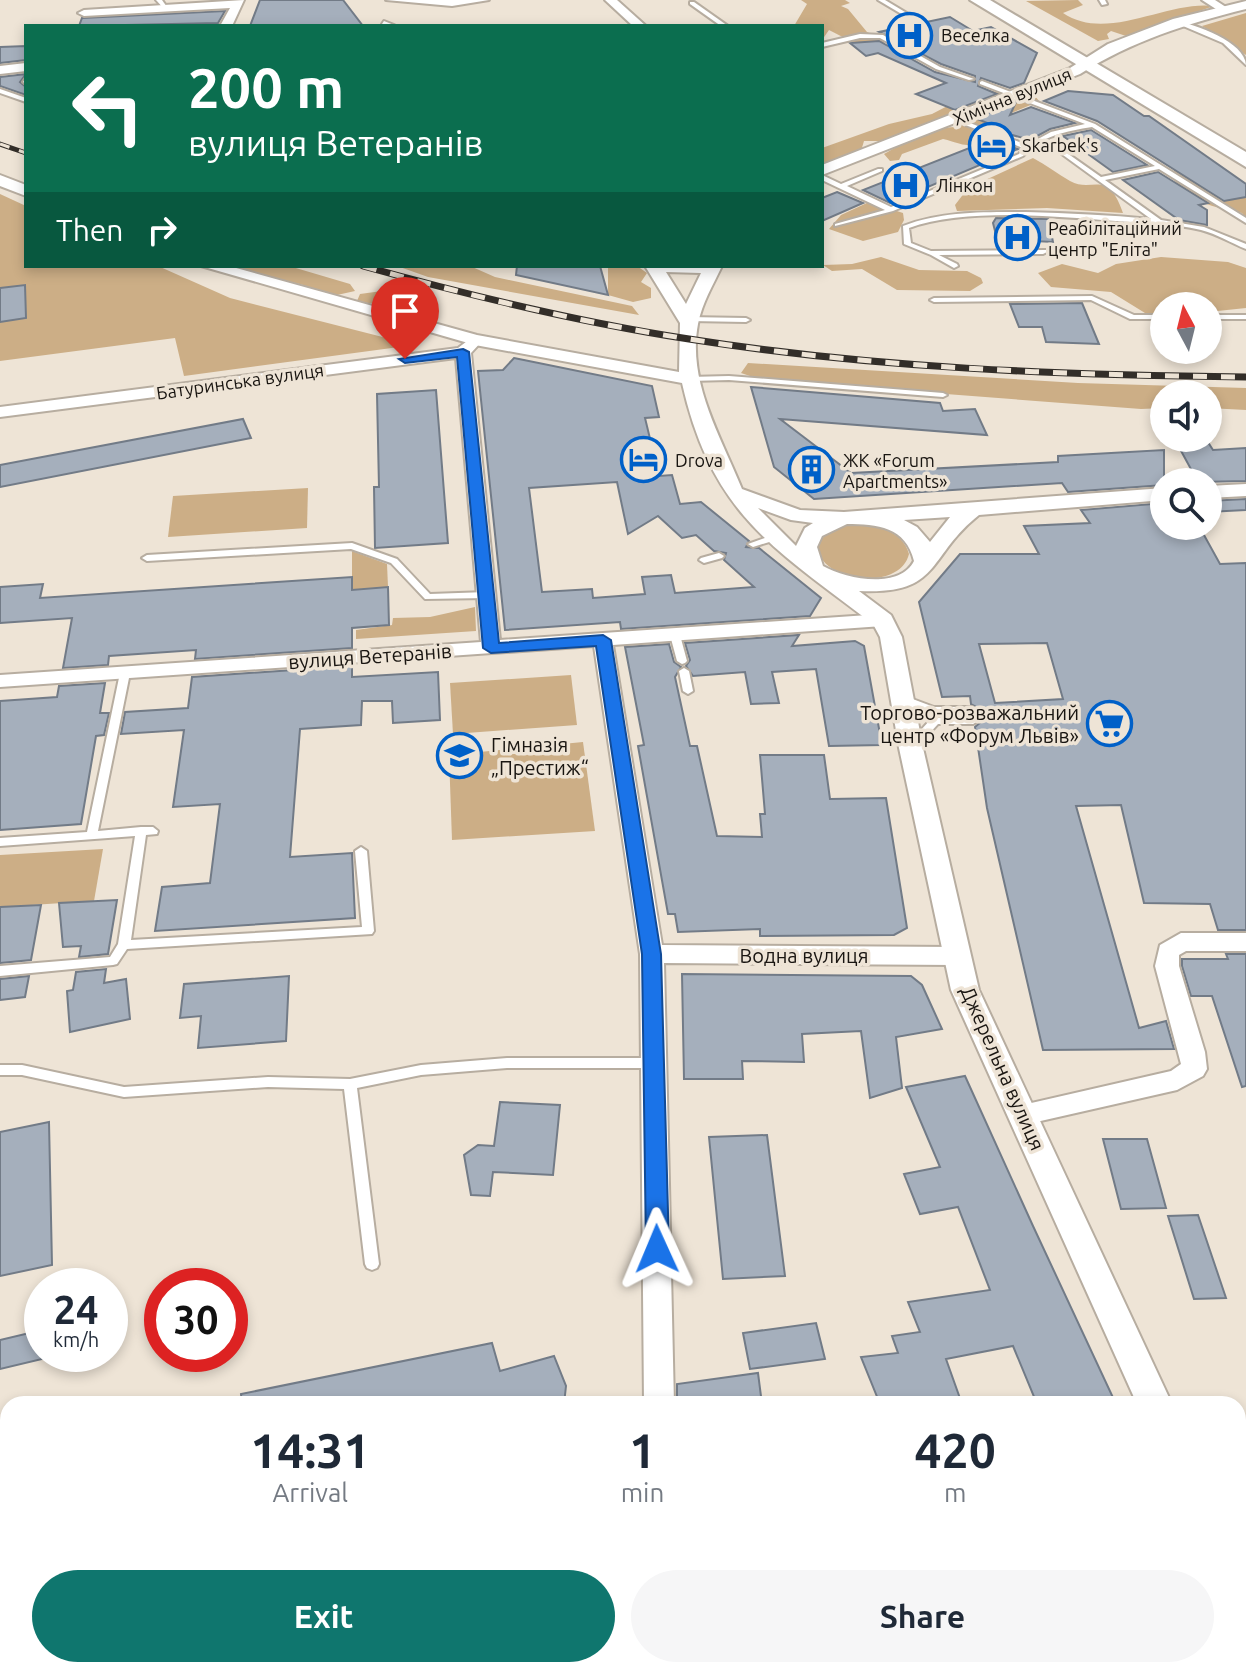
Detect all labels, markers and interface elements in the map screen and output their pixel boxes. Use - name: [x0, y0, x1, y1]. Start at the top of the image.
- hospital icon: Веселка: [886, 11, 934, 59]
- place label: Веселка: [941, 25, 1010, 45]
- icon: left: [56, 56, 160, 160]
- text: 200 m: [188, 56, 344, 119]
- street label: Хімічна вулиця: [950, 63, 1074, 129]
- hotel icon: Skarbek's: [967, 121, 1015, 169]
- text: вулиця Ветеранів: [188, 122, 483, 163]
- place label: Skarbek's: [1022, 135, 1098, 155]
- hospital icon: Лінкон: [881, 161, 929, 209]
- place label: Лінкон: [936, 175, 993, 195]
- icon: right: [140, 208, 184, 252]
- text: Then: [56, 213, 124, 247]
- hospital icon: Реабілітаційний центр "Еліта": [993, 214, 1041, 262]
- place label: Реабілітаційний центр "Еліта": [1048, 218, 1182, 259]
- pin: [371, 277, 439, 359]
- icon: arrive: [383, 289, 427, 333]
- north arrow: [1150, 292, 1222, 364]
- map controls: [1150, 292, 1222, 540]
- street label: Батуринська вулиця: [155, 359, 325, 403]
- button: sound: [1150, 380, 1222, 452]
- hotel icon: Drova: [620, 436, 668, 484]
- building icon: ЖК «Forum Apartments»: [788, 446, 836, 494]
- place label: Drova: [675, 450, 723, 470]
- place label: ЖК «Forum Apartments»: [843, 450, 947, 491]
- button: search: [1150, 468, 1222, 540]
- street label: вулиця Ветеранів: [287, 639, 453, 673]
- supermarket icon: Торгово-розважальний центр «Форум Львів»: [1086, 700, 1134, 748]
- place label: Торгово-розважальний центр «Форум Львів»: [860, 701, 1079, 747]
- school or university icon: Гімназія „Престиж“: [436, 732, 484, 780]
- place label: Гімназія „Престиж“: [491, 733, 589, 779]
- street label: Водна вулиця: [740, 944, 868, 967]
- street label: Джерельна вулиця: [956, 982, 1050, 1154]
- position arrow: [615, 1207, 699, 1291]
- speed limit sign: 30: [144, 1268, 248, 1372]
- text: 24: [53, 1287, 99, 1332]
- text: km/h: [53, 1328, 99, 1351]
- text: 14:31: [250, 1423, 370, 1477]
- text: 1: [629, 1423, 656, 1477]
- text: 420: [915, 1423, 996, 1477]
- text: Arrival: [272, 1478, 348, 1507]
- text: min: [621, 1478, 664, 1507]
- text: m: [944, 1478, 966, 1507]
- button: Exit: [32, 1570, 615, 1662]
- button: Share: [631, 1570, 1214, 1662]

